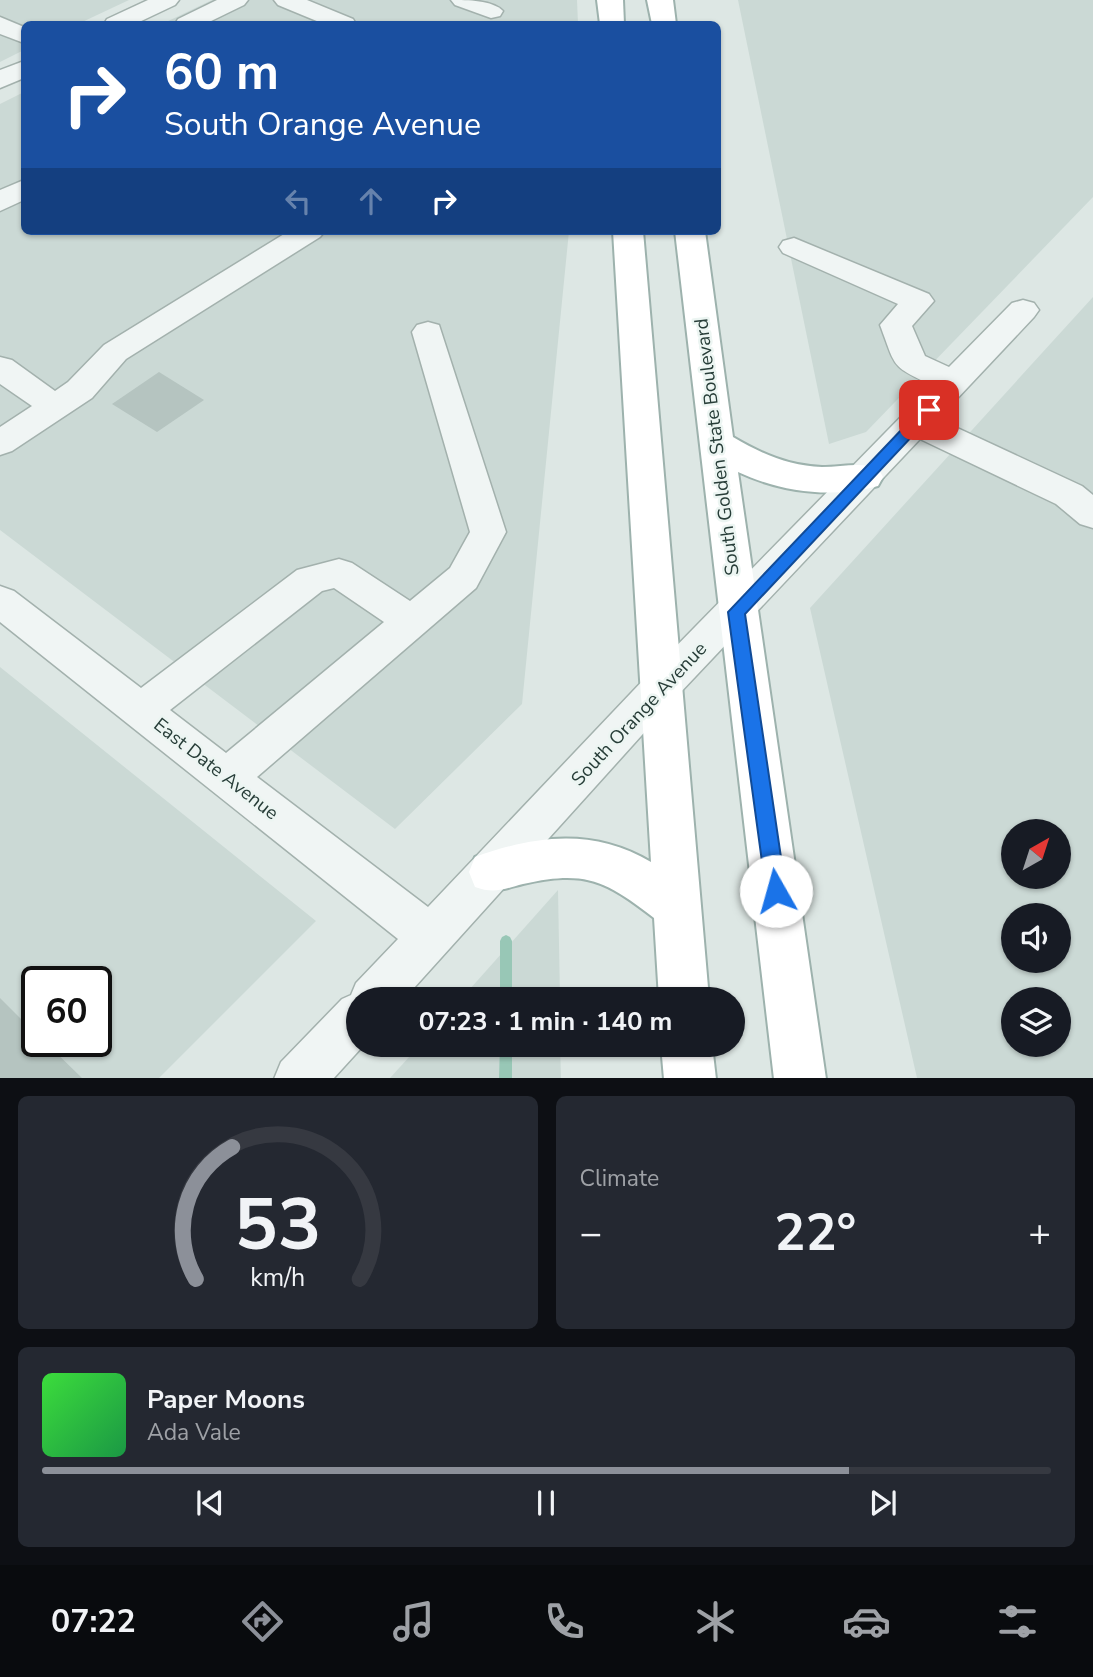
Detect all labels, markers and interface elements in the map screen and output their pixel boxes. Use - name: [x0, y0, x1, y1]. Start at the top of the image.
- text: 60 m: [164, 39, 279, 106]
- icon: right: [49, 49, 140, 140]
- text: South Orange Avenue: [164, 103, 481, 146]
- icon: left: [279, 182, 317, 220]
- icon: ahead: [352, 182, 390, 220]
- icon: right: [425, 182, 463, 220]
- street label: South Golden State Boulevard: [688, 317, 746, 577]
- pin: [899, 380, 959, 440]
- icon: arrive: [910, 391, 948, 429]
- street label: South Orange Avenue: [565, 636, 713, 792]
- street label: East Date Avenue: [148, 712, 284, 826]
- north arrow: [1001, 819, 1071, 889]
- map controls: [1001, 819, 1071, 1057]
- position arrow: [739, 854, 813, 928]
- button: sound: [1001, 903, 1071, 973]
- speed limit sign: 60: [21, 966, 112, 1057]
- button: layers: [1001, 987, 1071, 1057]
- text: 07:23 · 1 min · 140 m: [419, 1004, 672, 1039]
- text: Climate: [580, 1163, 659, 1194]
- text: 53: [234, 1175, 321, 1275]
- text: 22°: [774, 1197, 856, 1268]
- text: −: [580, 1208, 602, 1259]
- text: +: [1028, 1208, 1051, 1259]
- text: km/h: [250, 1260, 305, 1294]
- text: Paper Moons: [147, 1382, 305, 1417]
- text: Ada Vale: [147, 1417, 241, 1448]
- icon: previous: [191, 1484, 229, 1522]
- icon: pause: [527, 1484, 565, 1522]
- icon: next: [864, 1484, 902, 1522]
- icon: directions: [238, 1597, 287, 1646]
- icon: music: [389, 1597, 438, 1646]
- icon: phone: [540, 1597, 589, 1646]
- icon: climate: [691, 1597, 740, 1646]
- icon: car: [842, 1597, 891, 1646]
- icon: filters: [993, 1597, 1042, 1646]
- text: 07:22: [51, 1600, 136, 1643]

